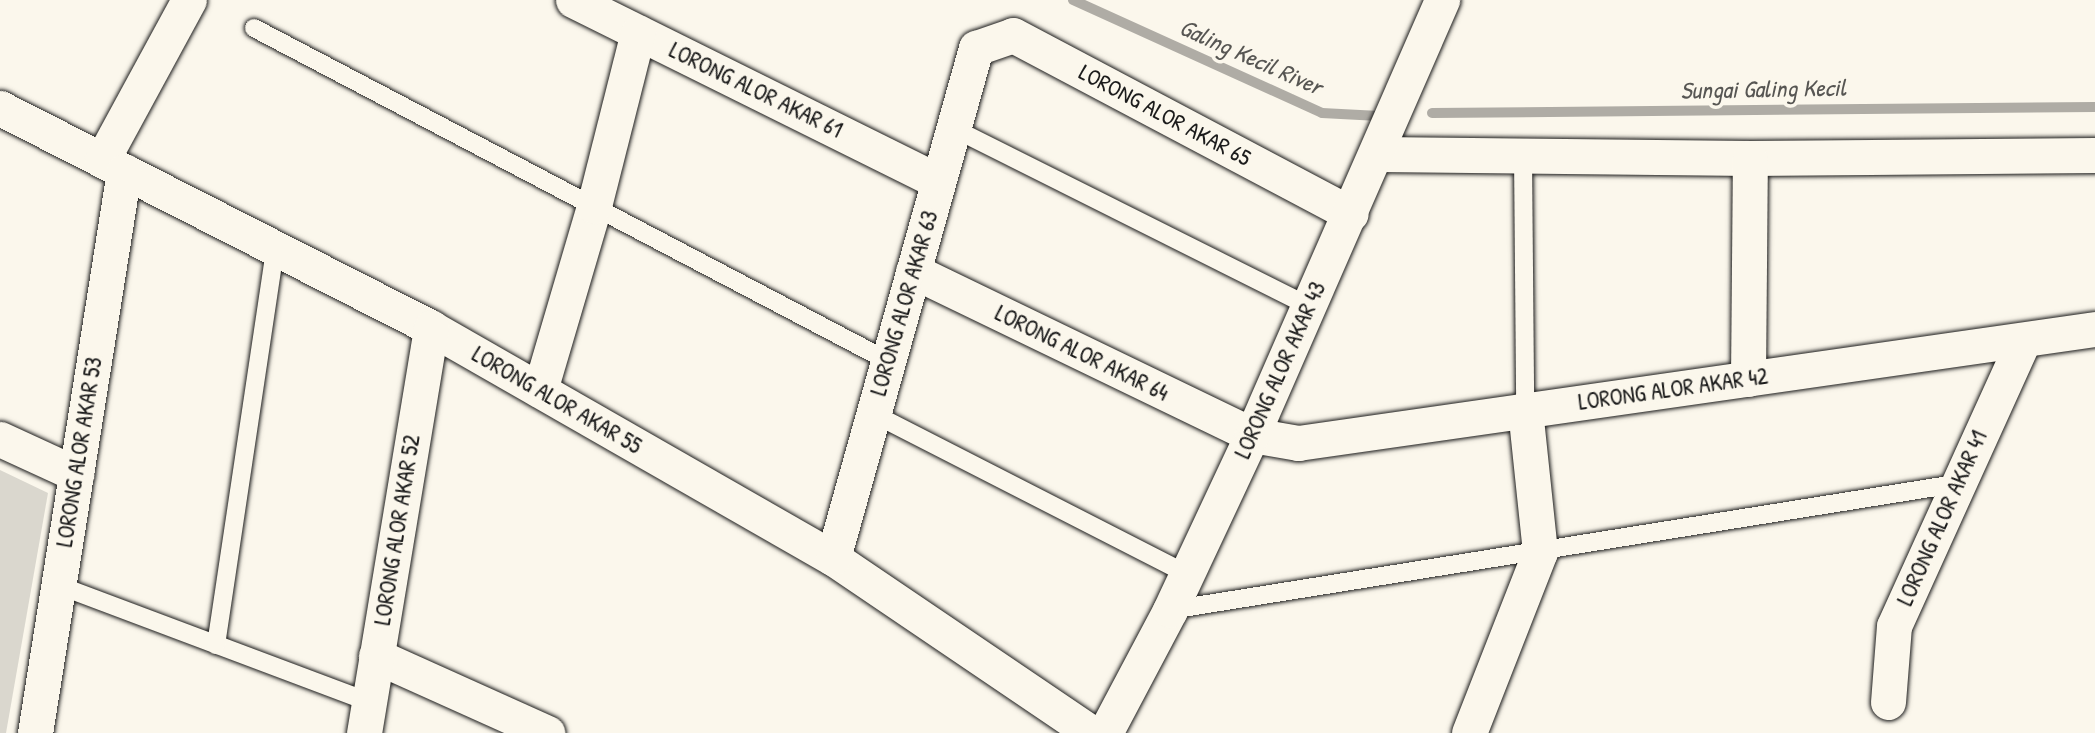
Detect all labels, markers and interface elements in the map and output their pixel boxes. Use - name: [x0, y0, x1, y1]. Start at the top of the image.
- water label: Galing Kecil River: [1175, 13, 1327, 101]
- street label: LORONG ALOR AKAR 61: [665, 36, 847, 144]
- street label: LORONG ALOR AKAR 65: [1074, 58, 1256, 172]
- water label: Sungai Galing Kecil: [1680, 73, 1846, 105]
- street label: LORONG ALOR AKAR 63: [864, 207, 944, 399]
- street label: LORONG ALOR AKAR 43: [1229, 277, 1331, 463]
- street label: LORONG ALOR AKAR 64: [991, 299, 1173, 407]
- street label: LORONG ALOR AKAR 55: [467, 340, 647, 460]
- street label: LORONG ALOR AKAR 53: [50, 355, 108, 549]
- street label: LORONG ALOR AKAR 42: [1576, 362, 1770, 416]
- street label: LORONG ALOR AKAR 41: [1891, 426, 1993, 610]
- street label: LORONG ALOR AKAR 52: [368, 433, 426, 627]

